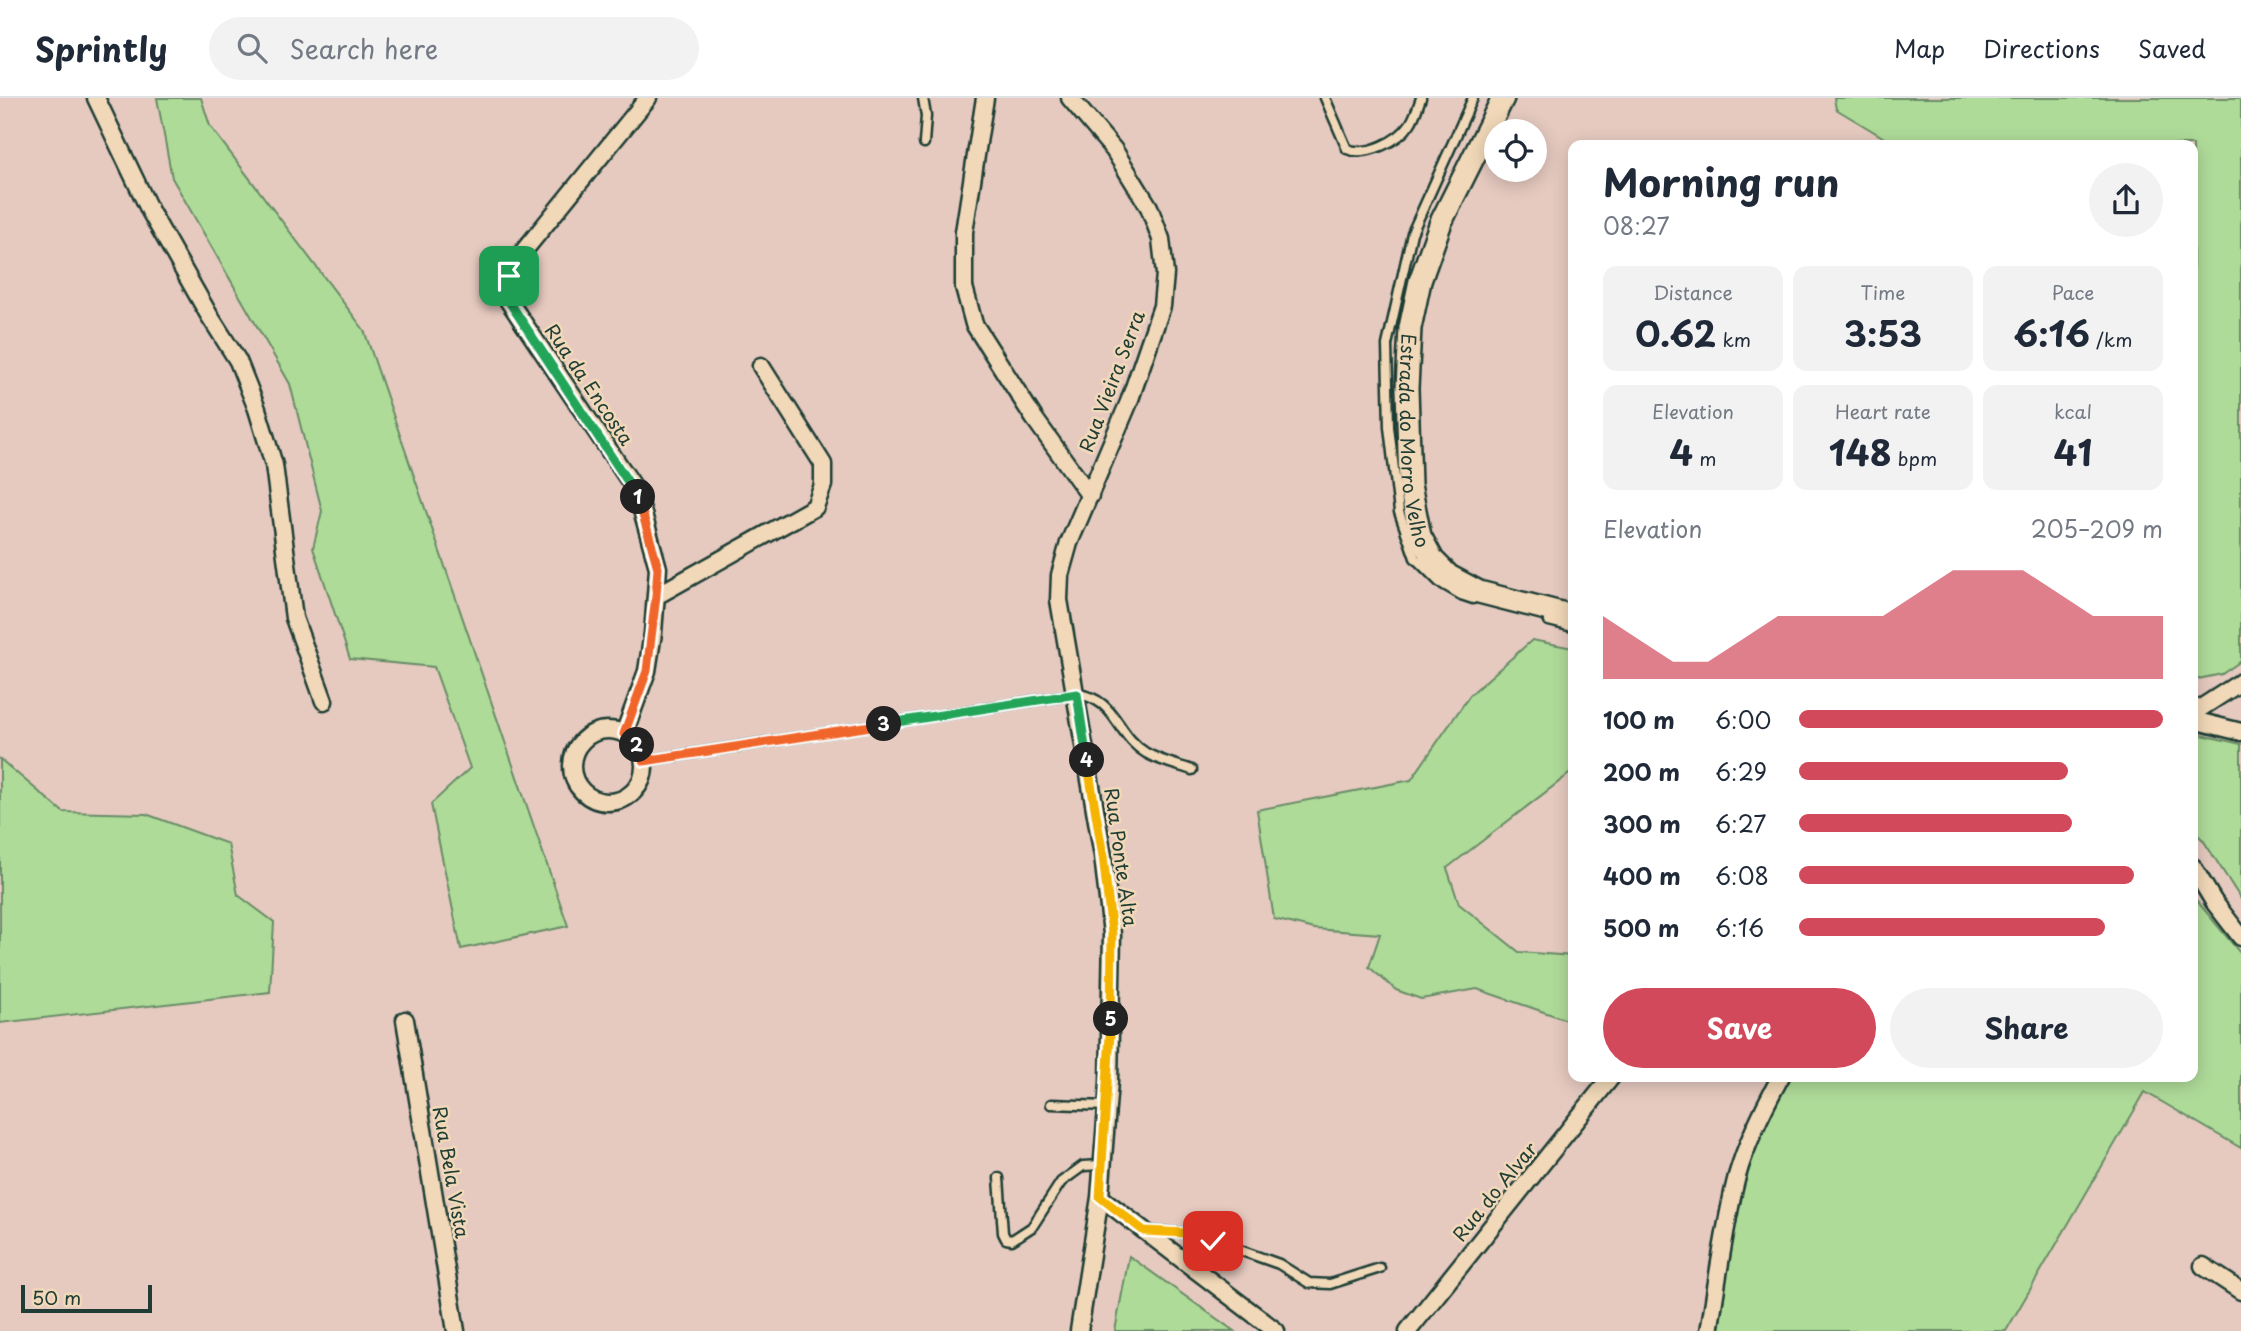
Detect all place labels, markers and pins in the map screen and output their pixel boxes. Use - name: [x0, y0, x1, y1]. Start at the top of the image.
- pin: [479, 246, 539, 306]
- pin: 1: [620, 480, 656, 514]
- pin: 3: [866, 706, 902, 742]
- pin: 2: [620, 728, 654, 762]
- pin: 4: [1070, 742, 1104, 778]
- pin: 5: [1094, 1002, 1128, 1037]
- pin: [1183, 1211, 1243, 1271]

